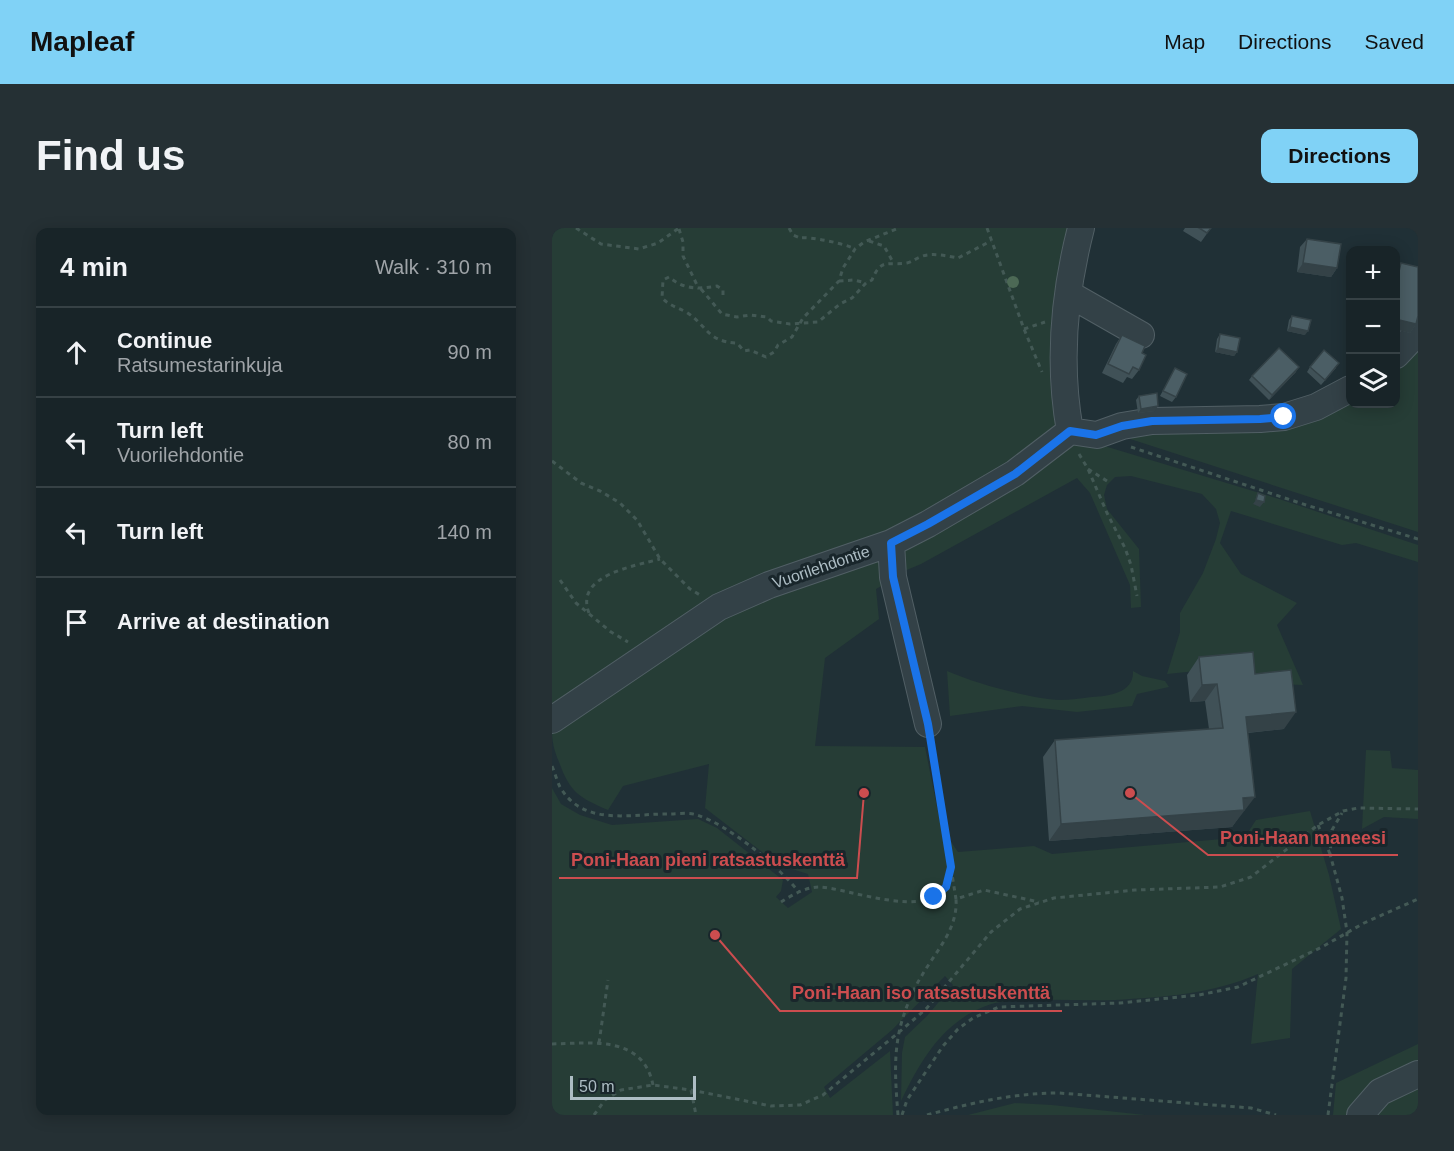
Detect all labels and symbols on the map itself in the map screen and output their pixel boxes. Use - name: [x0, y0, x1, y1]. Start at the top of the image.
- route start: [1270, 403, 1296, 429]
- street label: Vuorilehdontie: [770, 542, 872, 592]
- callout: Poni-Haan maneesi: [1208, 819, 1398, 855]
- text: Poni-Haan maneesi: [1220, 828, 1386, 848]
- callout: Poni-Haan pieni ratsastuskenttä: [559, 842, 857, 878]
- text: Poni-Haan pieni ratsastuskenttä: [571, 850, 846, 870]
- route end: [920, 883, 946, 909]
- callout: Poni-Haan iso ratsastuskenttä: [780, 975, 1062, 1011]
- text: Poni-Haan iso ratsastuskenttä: [792, 983, 1051, 1003]
- scale bar: [570, 1073, 696, 1100]

